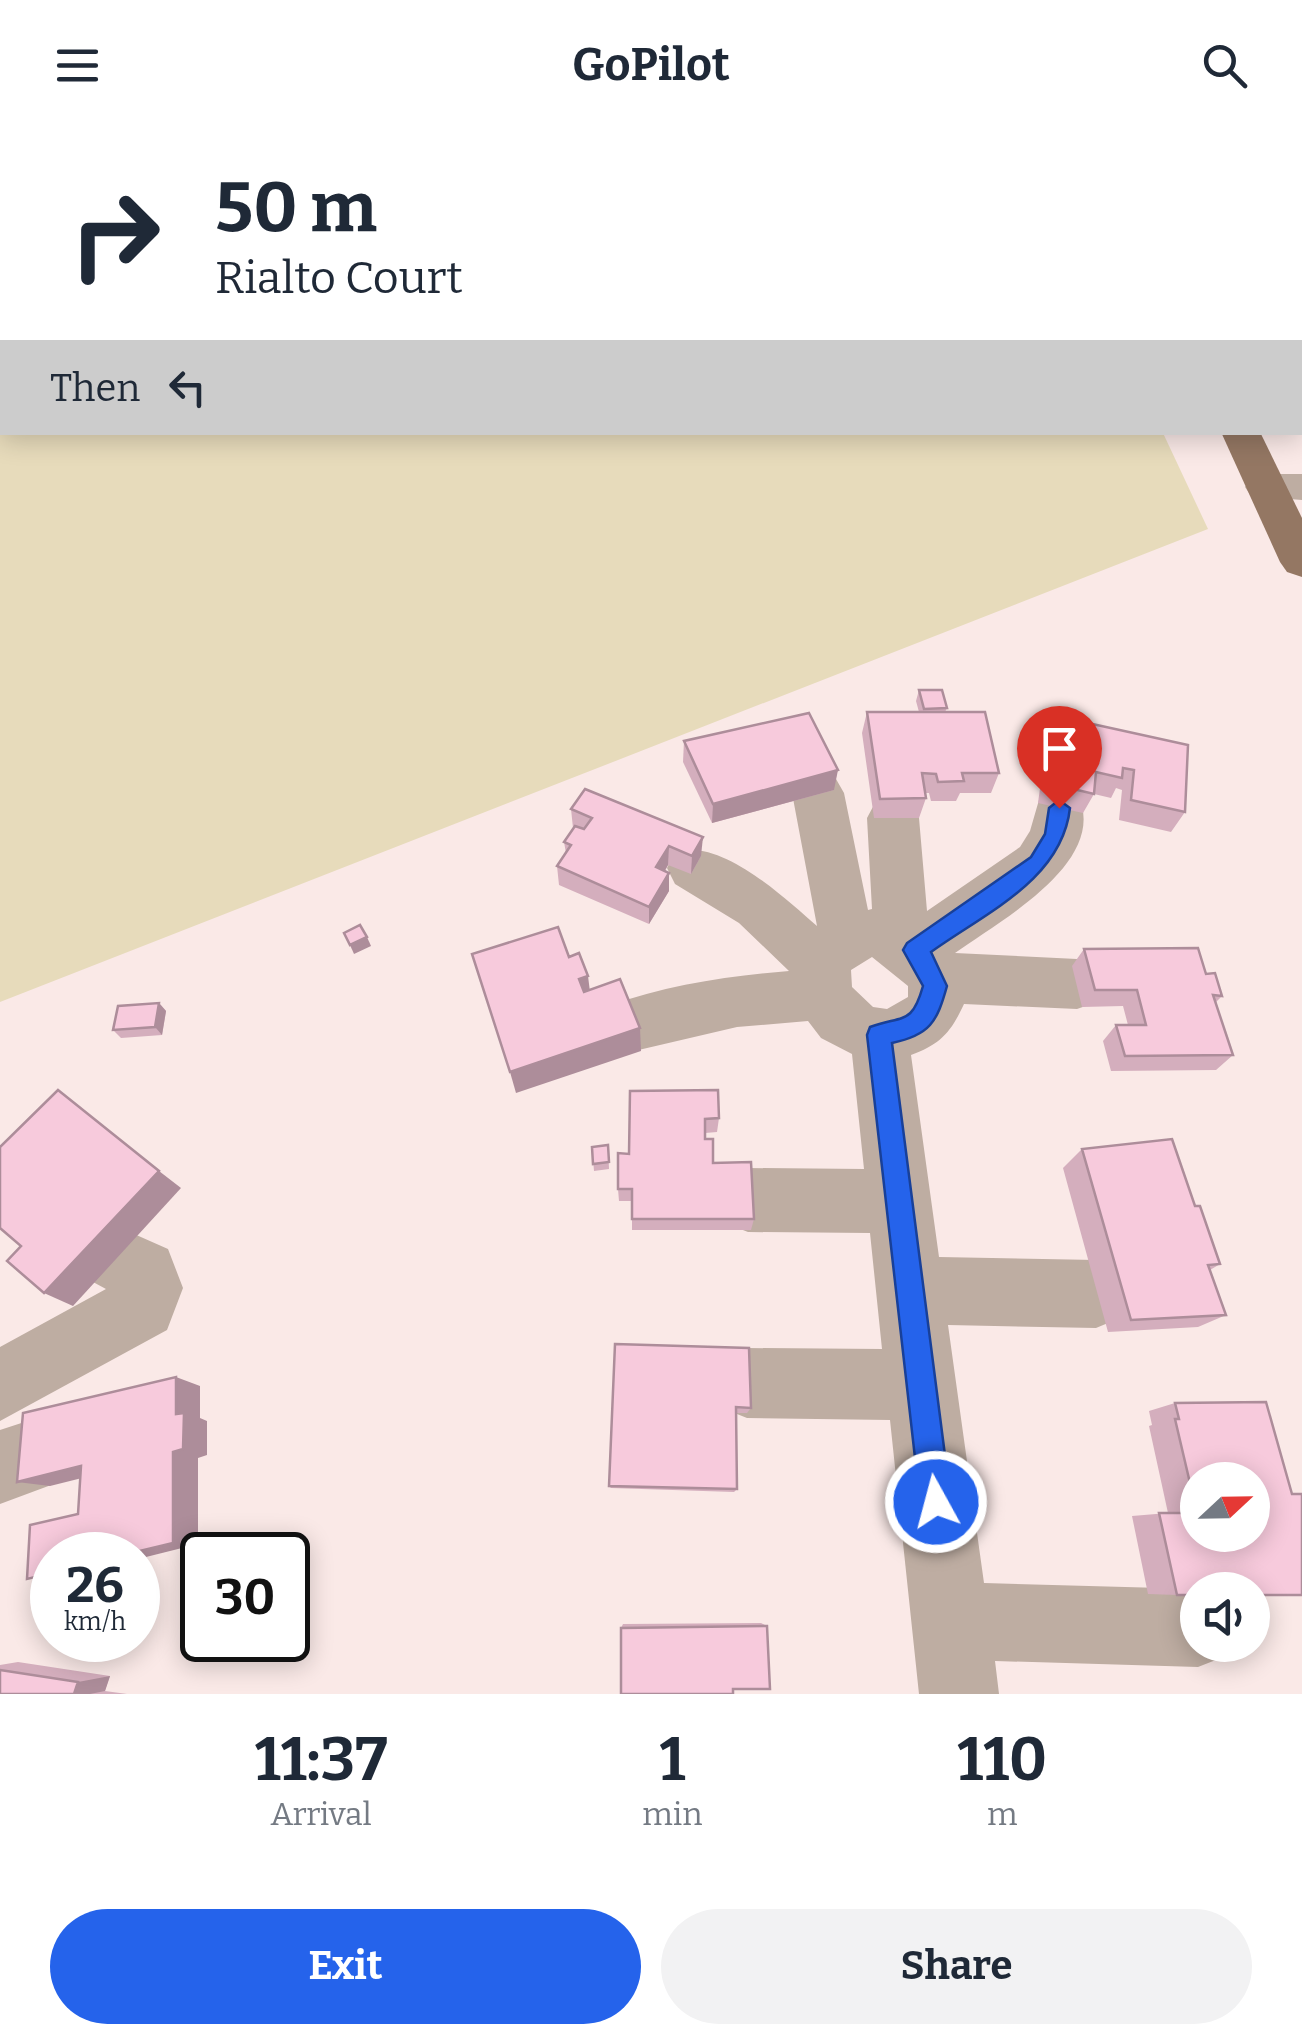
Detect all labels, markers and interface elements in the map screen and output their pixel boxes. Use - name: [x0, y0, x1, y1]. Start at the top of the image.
- icon: menu: [50, 38, 105, 93]
- text: GoPilot: [572, 38, 730, 92]
- icon: search: [1197, 38, 1252, 93]
- text: 50 m: [215, 166, 377, 250]
- icon: right: [50, 170, 180, 300]
- text: Rialto Court: [215, 251, 463, 305]
- icon: left: [160, 360, 215, 415]
- text: Then: [50, 365, 140, 411]
- pin: [1017, 706, 1102, 809]
- icon: arrive: [1032, 721, 1087, 776]
- position arrow: [884, 1450, 988, 1554]
- north arrow: [1180, 1462, 1270, 1552]
- map controls: [1180, 1462, 1270, 1662]
- speed limit sign: 30: [180, 1532, 310, 1662]
- text: 26: [66, 1555, 124, 1615]
- button: sound: [1180, 1572, 1270, 1662]
- text: km/h: [64, 1607, 126, 1637]
- text: 11:37: [255, 1724, 387, 1796]
- text: 1: [659, 1724, 685, 1796]
- text: 110: [957, 1724, 1047, 1796]
- text: Arrival: [270, 1795, 372, 1833]
- text: min: [642, 1795, 703, 1833]
- text: m: [987, 1795, 1017, 1833]
- button: Exit: [50, 1909, 641, 2024]
- button: Share: [661, 1909, 1252, 2024]

